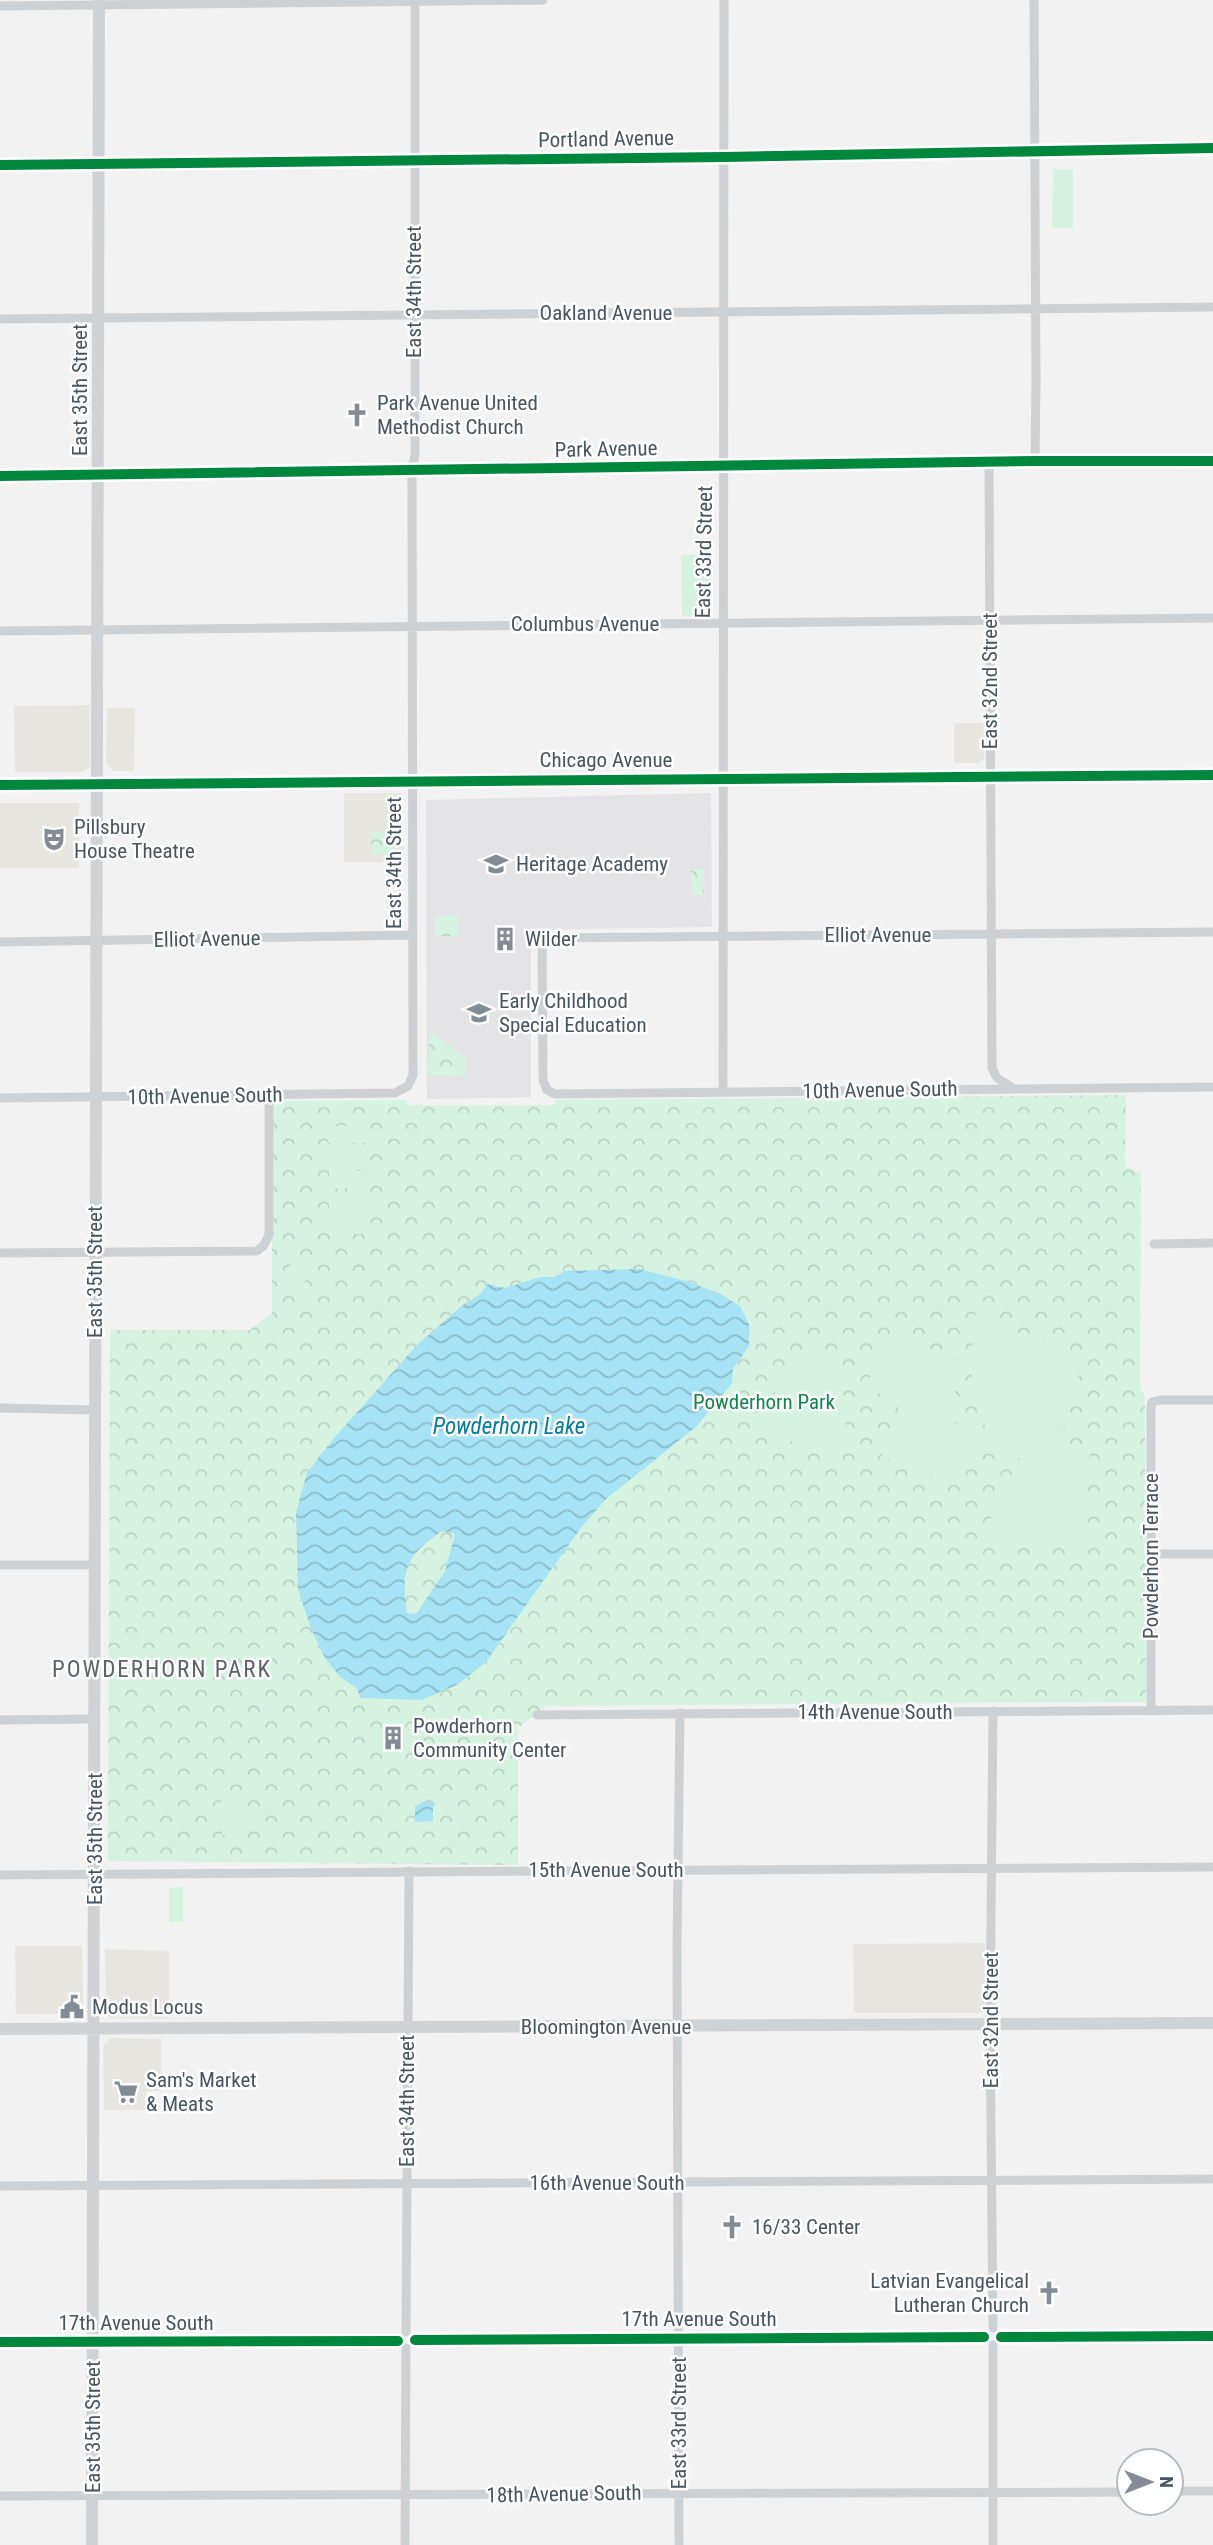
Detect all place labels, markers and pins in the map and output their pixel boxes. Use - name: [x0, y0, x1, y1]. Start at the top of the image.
- place label: Park Avenue United Methodist Church: [377, 391, 538, 439]
- church icon: Park Avenue United Methodist Church: [343, 401, 371, 429]
- place label: Pillsbury House Theatre: [74, 815, 195, 863]
- theatre icon: Pillsbury House Theatre: [40, 825, 68, 853]
- school or university icon: Heritage Academy: [482, 850, 510, 878]
- place label: Heritage Academy: [516, 852, 668, 876]
- building icon: Wilder: [491, 925, 519, 953]
- place label: Wilder: [525, 927, 577, 951]
- place label: Early Childhood Special Education: [499, 989, 647, 1037]
- school or university icon: Early Childhood Special Education: [465, 999, 493, 1027]
- place label: Powderhorn Community Center: [413, 1714, 566, 1762]
- building icon: Powderhorn Community Center: [379, 1724, 407, 1752]
- public building icon: Modus Locus: [58, 1993, 86, 2021]
- place label: Modus Locus: [92, 1995, 203, 2019]
- place label: Sam's Market & Meats: [146, 2068, 257, 2116]
- supermarket icon: Sam's Market & Meats: [112, 2078, 140, 2106]
- church icon: 16/33 Center: [718, 2213, 746, 2241]
- place label: 16/33 Center: [752, 2215, 860, 2239]
- place label: Latvian Evangelical Lutheran Church: [870, 2269, 1029, 2317]
- church icon: Latvian Evangelical Lutheran Church: [1035, 2279, 1063, 2307]

